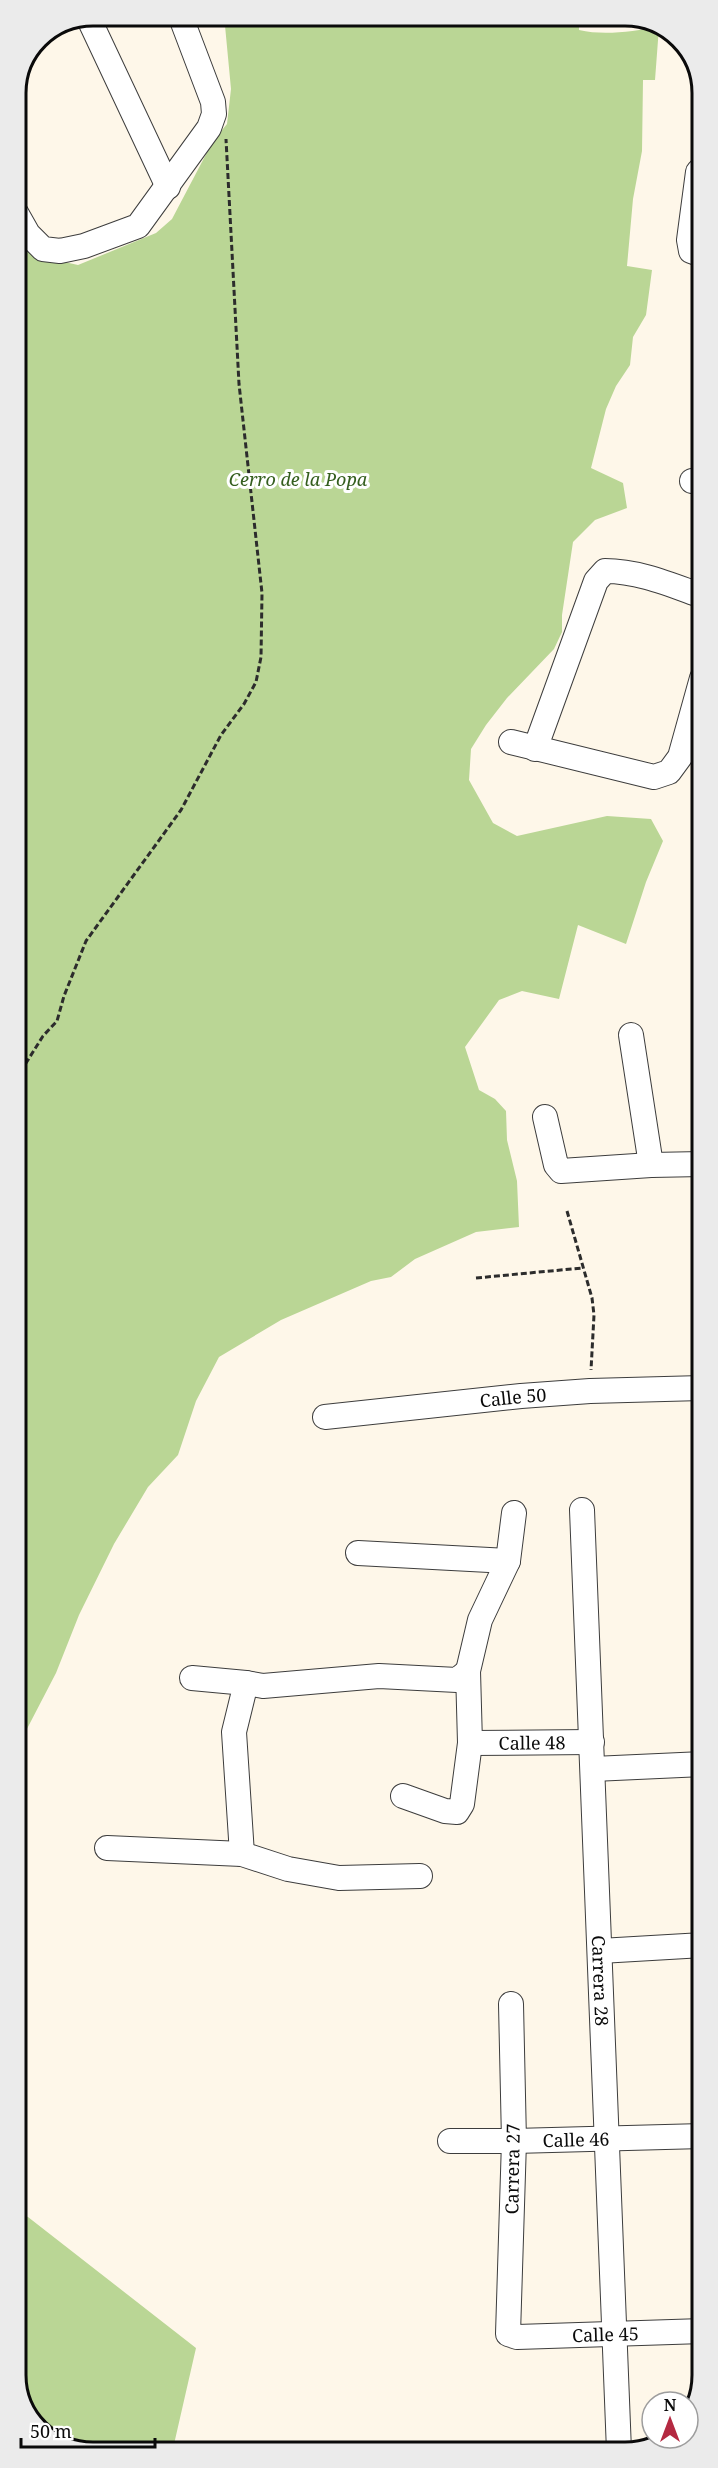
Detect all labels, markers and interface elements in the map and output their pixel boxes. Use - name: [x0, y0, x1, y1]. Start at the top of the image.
- park label: Cerro de la Popa: [229, 467, 368, 491]
- street label: Calle 50: [478, 1382, 547, 1412]
- street label: Calle 48: [498, 1730, 566, 1755]
- street label: Carrera 28: [587, 1935, 614, 2027]
- street label: Carrera 27: [499, 2123, 525, 2215]
- street label: Calle 46: [542, 2126, 610, 2152]
- street label: Calle 45: [572, 2321, 639, 2347]
- north arrow: [640, 2390, 700, 2450]
- text: N: [664, 2394, 677, 2416]
- scale bar: [21, 2411, 154, 2449]
- text: 50 m: [30, 2419, 72, 2443]

